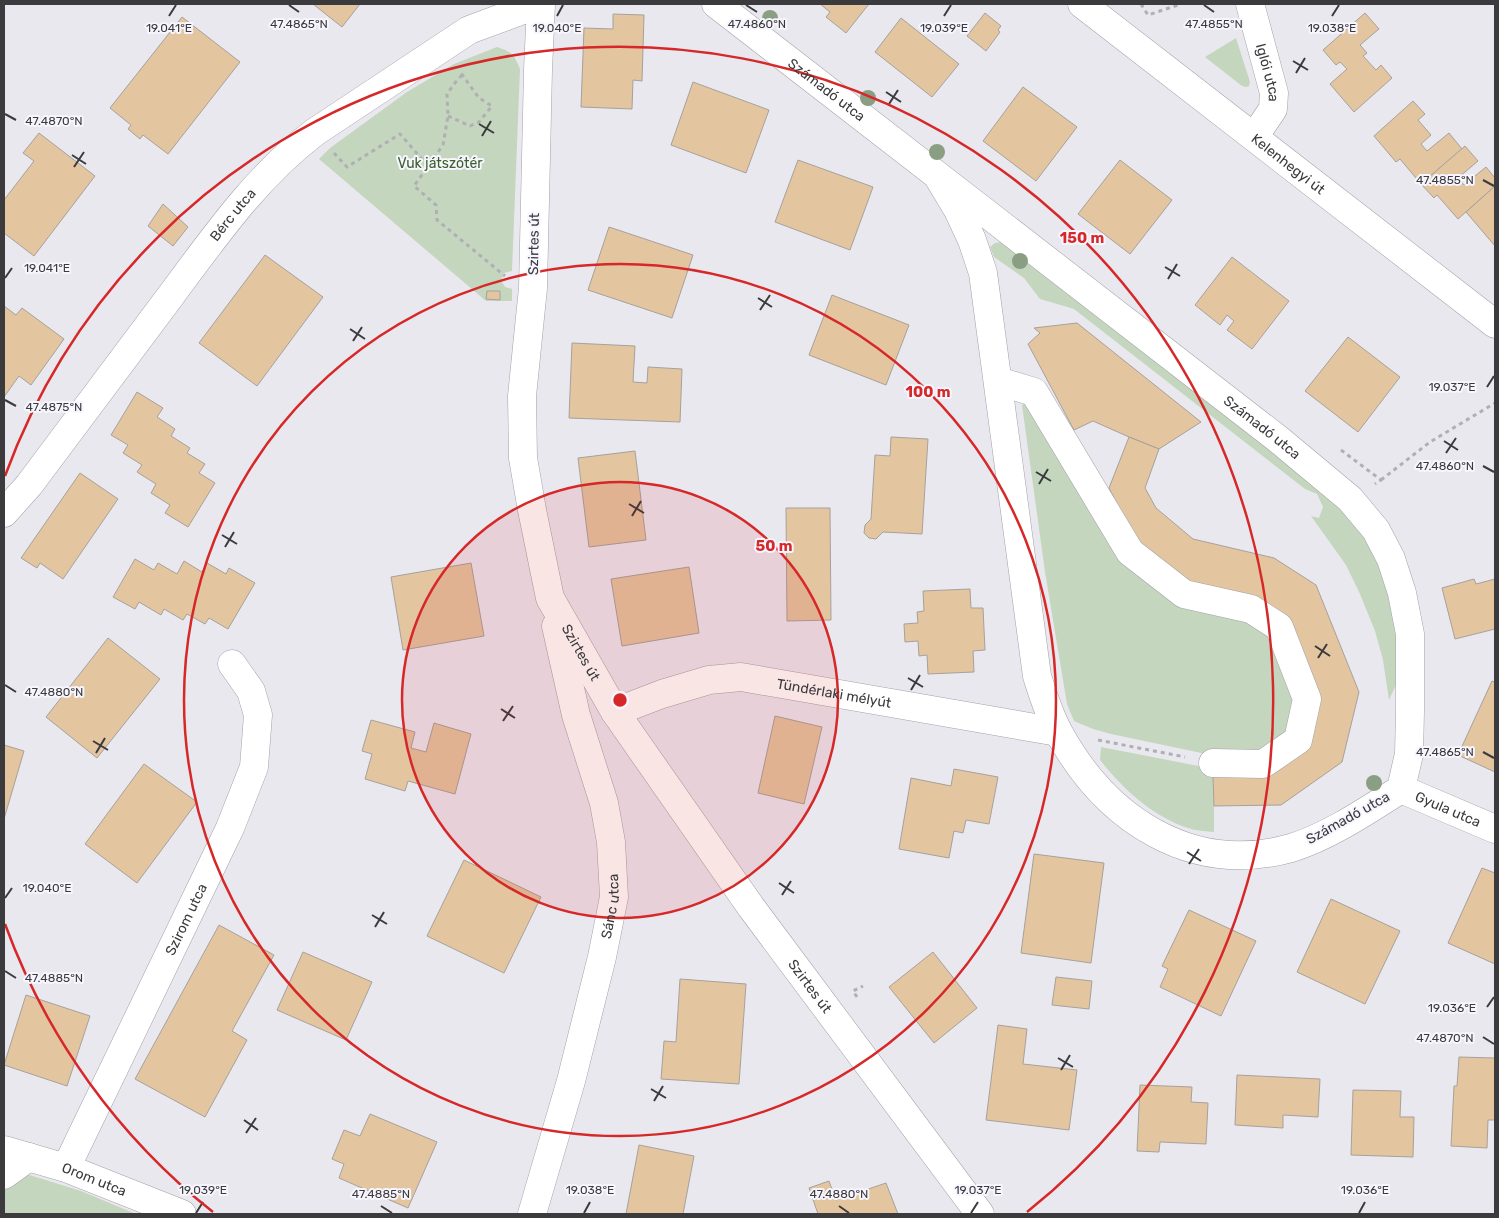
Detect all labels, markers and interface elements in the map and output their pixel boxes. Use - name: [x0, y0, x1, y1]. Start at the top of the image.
- text: 47.4865°N: [270, 17, 328, 31]
- text: 47.4860°N: [728, 17, 786, 31]
- text: 47.4855°N: [1185, 17, 1243, 31]
- text: 19.041°E: [146, 21, 192, 35]
- text: 19.040°E: [533, 21, 581, 35]
- text: 19.039°E: [920, 21, 968, 35]
- text: 19.038°E: [1308, 21, 1356, 35]
- street label: Iglói utca: [1252, 41, 1283, 102]
- street label: Számadó utca: [785, 55, 869, 125]
- text: 47.4870°N: [25, 114, 83, 128]
- street label: Kelenhegyi út: [1248, 130, 1329, 198]
- park label: Vuk játszótér: [397, 155, 483, 172]
- text: 47.4855°N: [1416, 173, 1474, 187]
- street label: Bérc utca: [206, 185, 259, 244]
- street label: Szirtes út: [525, 212, 543, 275]
- text: 150 m: [1060, 229, 1104, 247]
- text: 19.041°E: [24, 261, 70, 275]
- text: 19.037°E: [1428, 380, 1476, 394]
- text: 100 m: [906, 383, 950, 401]
- street label: Számadó utca: [1220, 392, 1304, 463]
- text: 47.4875°N: [26, 400, 82, 414]
- text: 47.4860°N: [1416, 459, 1474, 473]
- text: 50 m: [756, 537, 792, 555]
- street label: Szirtes út: [558, 621, 604, 684]
- street label: Tündérlaki mélyút: [775, 675, 893, 712]
- text: 47.4880°N: [25, 685, 83, 699]
- centre of rings: [611, 691, 629, 709]
- text: 47.4865°N: [1416, 745, 1474, 759]
- street label: Számadó utca: [1303, 788, 1393, 848]
- street label: Gyula utca: [1413, 788, 1483, 830]
- street label: Sánc utca: [597, 873, 623, 940]
- text: 19.040°E: [23, 881, 71, 895]
- street label: Szirom utca: [161, 881, 210, 958]
- street label: Szirtes út: [785, 956, 836, 1017]
- text: 47.4885°N: [25, 971, 83, 985]
- text: 19.036°E: [1428, 1001, 1476, 1015]
- text: 47.4870°N: [1416, 1031, 1474, 1045]
- street label: Orom utca: [60, 1159, 129, 1200]
- text: 19.039°E: [179, 1183, 227, 1197]
- text: 19.038°E: [566, 1183, 614, 1197]
- text: 19.037°E: [954, 1183, 1002, 1197]
- text: 19.036°E: [1341, 1183, 1389, 1197]
- text: 47.4885°N: [352, 1187, 410, 1201]
- text: 47.4880°N: [810, 1187, 868, 1201]

